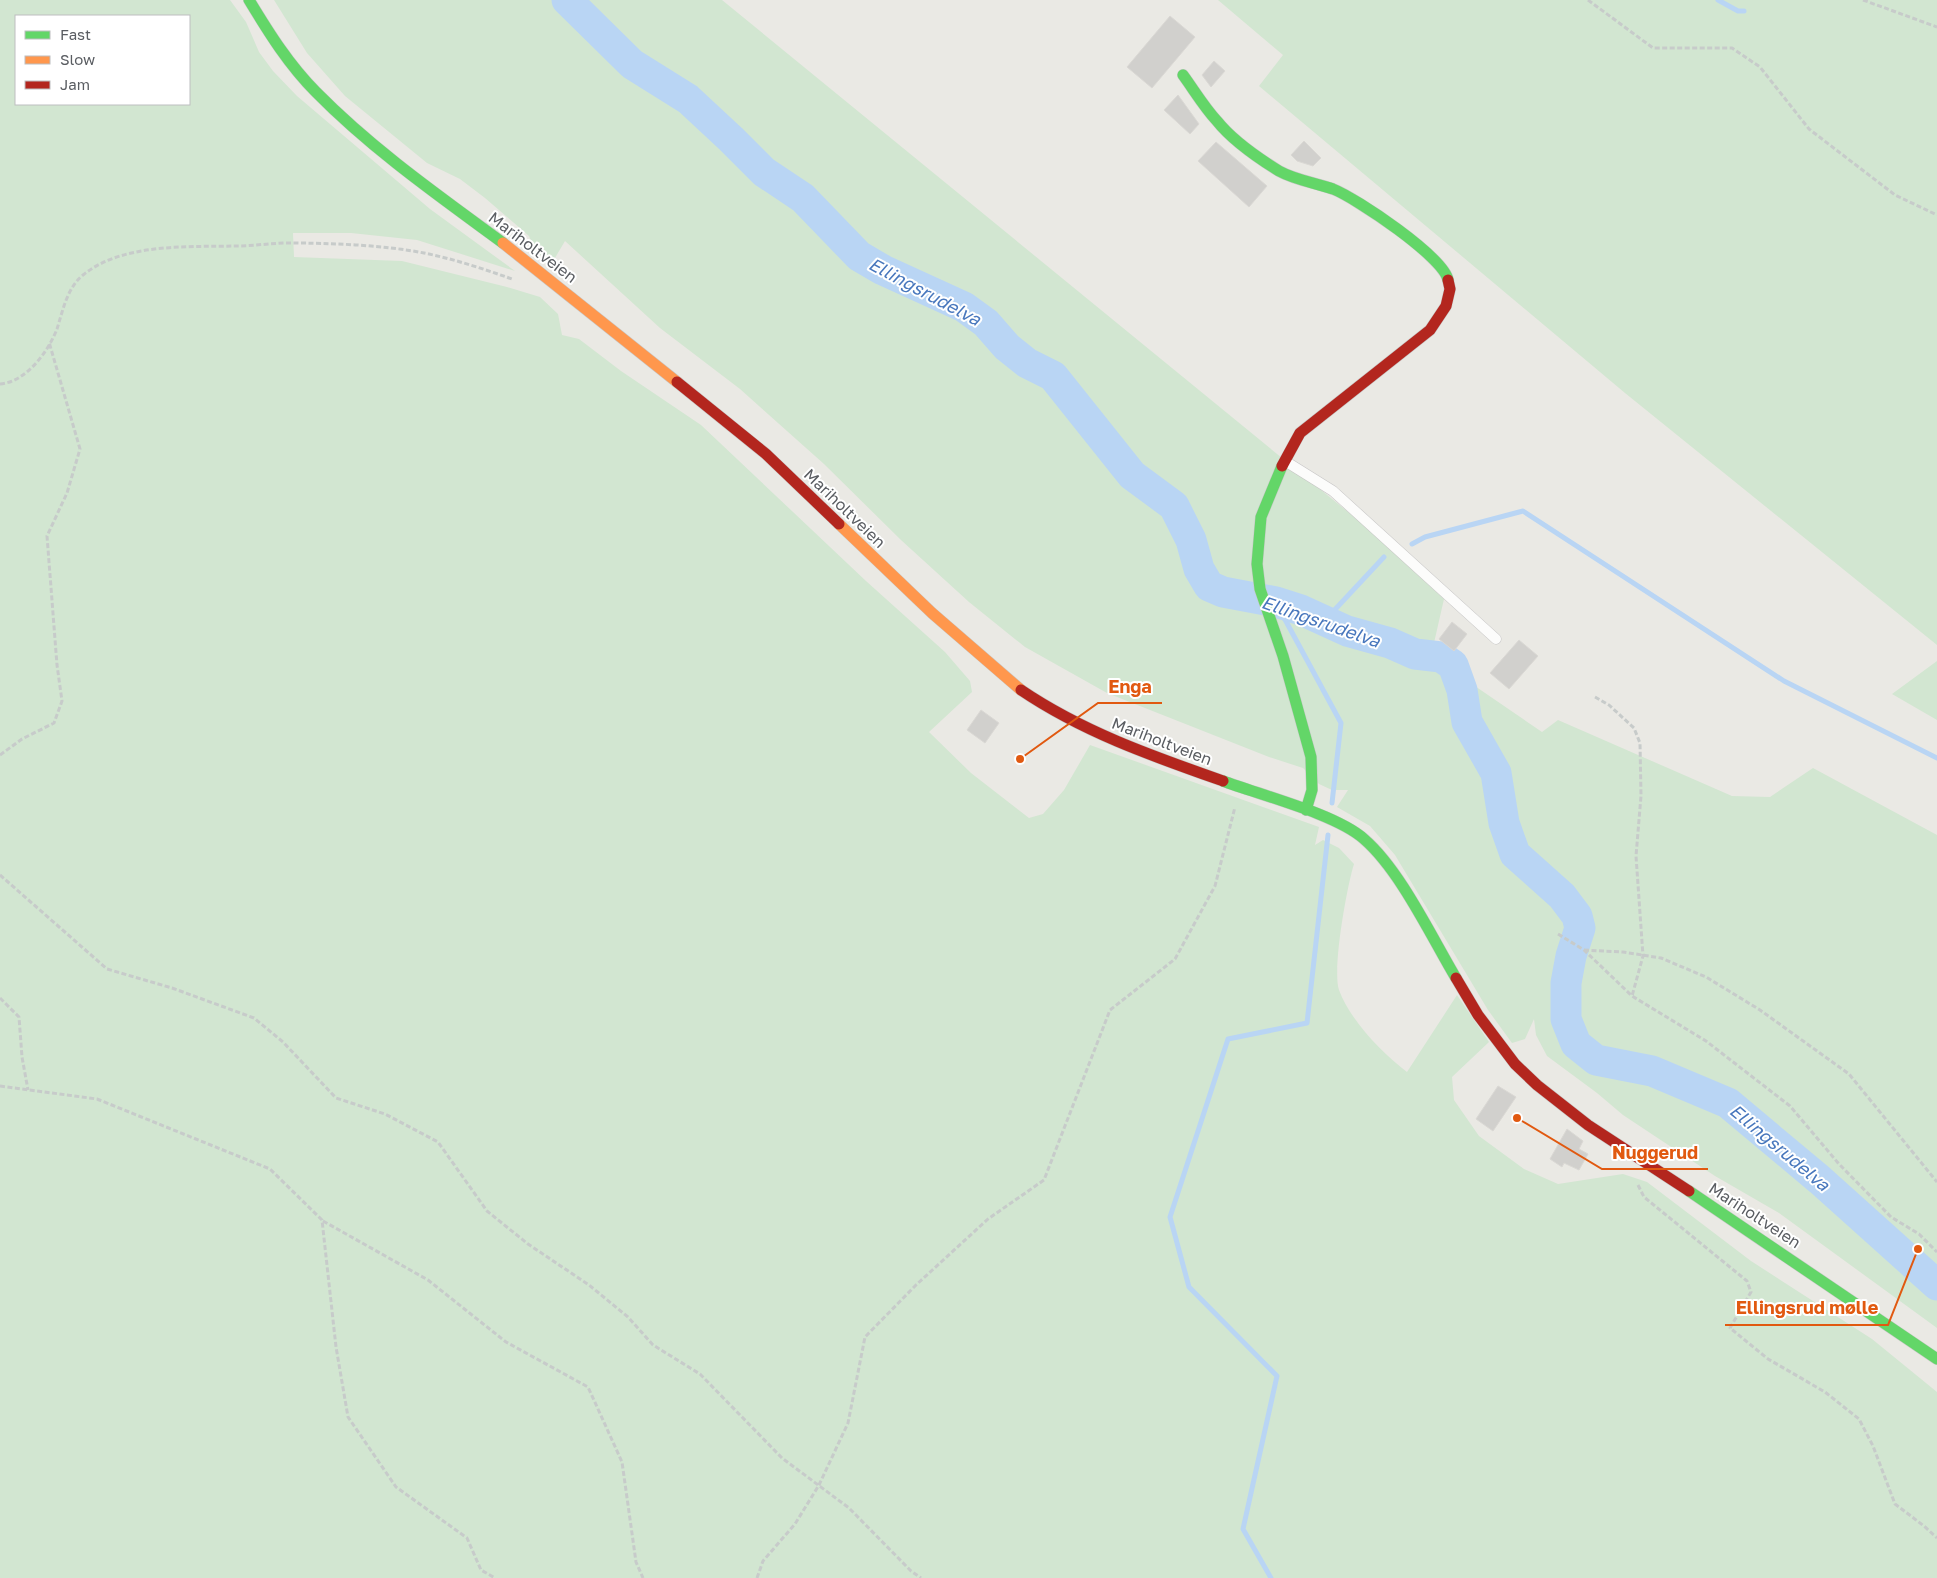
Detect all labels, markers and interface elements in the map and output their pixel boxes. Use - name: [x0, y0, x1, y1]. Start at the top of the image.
- legend: [15, 15, 190, 105]
- text: Fast: [60, 25, 91, 43]
- text: Slow: [60, 50, 95, 68]
- text: Jam: [60, 75, 90, 93]
- street label: Mariholtveien: [485, 207, 581, 287]
- water label: Ellingsrudelva: [865, 252, 985, 330]
- street label: Mariholtveien: [800, 464, 890, 552]
- water label: Ellingsrudelva: [1259, 590, 1384, 652]
- callout: Enga: [1098, 670, 1162, 703]
- text: Enga: [1108, 675, 1152, 697]
- street label: Mariholtveien: [1109, 713, 1215, 769]
- water label: Ellingsrudelva: [1726, 1099, 1835, 1196]
- callout: Nuggerud: [1602, 1136, 1708, 1169]
- text: Nuggerud: [1612, 1141, 1698, 1163]
- street label: Mariholtveien: [1705, 1178, 1805, 1252]
- callout: Ellingsrud mølle: [1725, 1292, 1888, 1325]
- text: Ellingsrud mølle: [1736, 1296, 1879, 1318]

